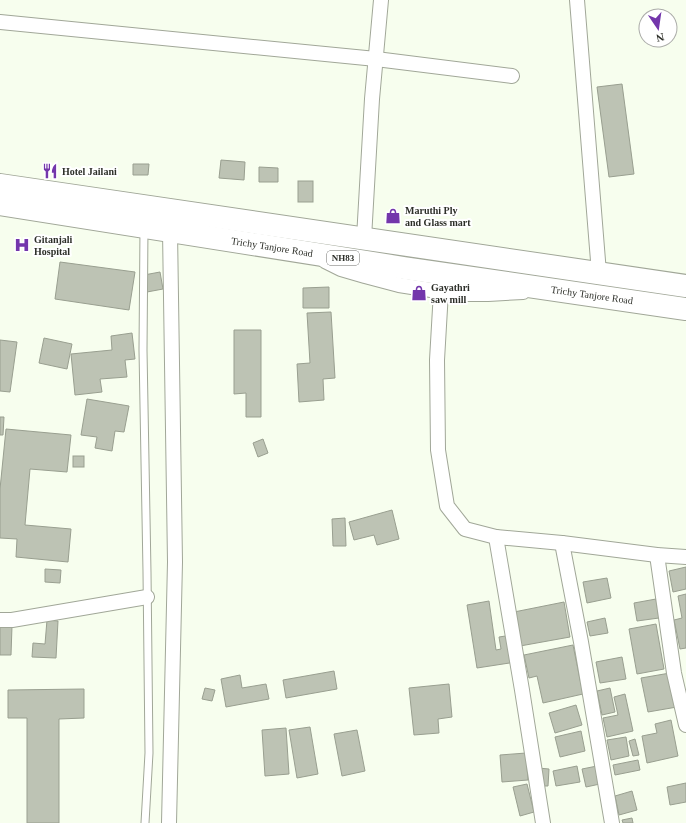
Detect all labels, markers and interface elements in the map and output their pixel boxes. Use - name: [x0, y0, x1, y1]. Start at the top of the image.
- north arrow: [638, 8, 678, 48]
- text: N: [655, 31, 665, 44]
- restaurant icon: Hotel Jailani: [41, 162, 59, 180]
- place label: Hotel Jailani: [62, 166, 117, 177]
- place label: Maruthi Ply and Glass mart: [405, 205, 471, 228]
- shop icon: Maruthi Ply and Glass mart: [384, 207, 402, 225]
- place label: Gitanjali Hospital: [34, 234, 73, 257]
- street label: Trichy Tanjore Road: [230, 235, 314, 259]
- hospital icon: Gitanjali Hospital: [13, 236, 31, 254]
- road number: NH83: [327, 251, 359, 265]
- place label: Gayathri saw mill: [431, 282, 470, 305]
- shop icon: Gayathri saw mill: [410, 284, 428, 302]
- street label: Trichy Tanjore Road: [550, 284, 634, 306]

